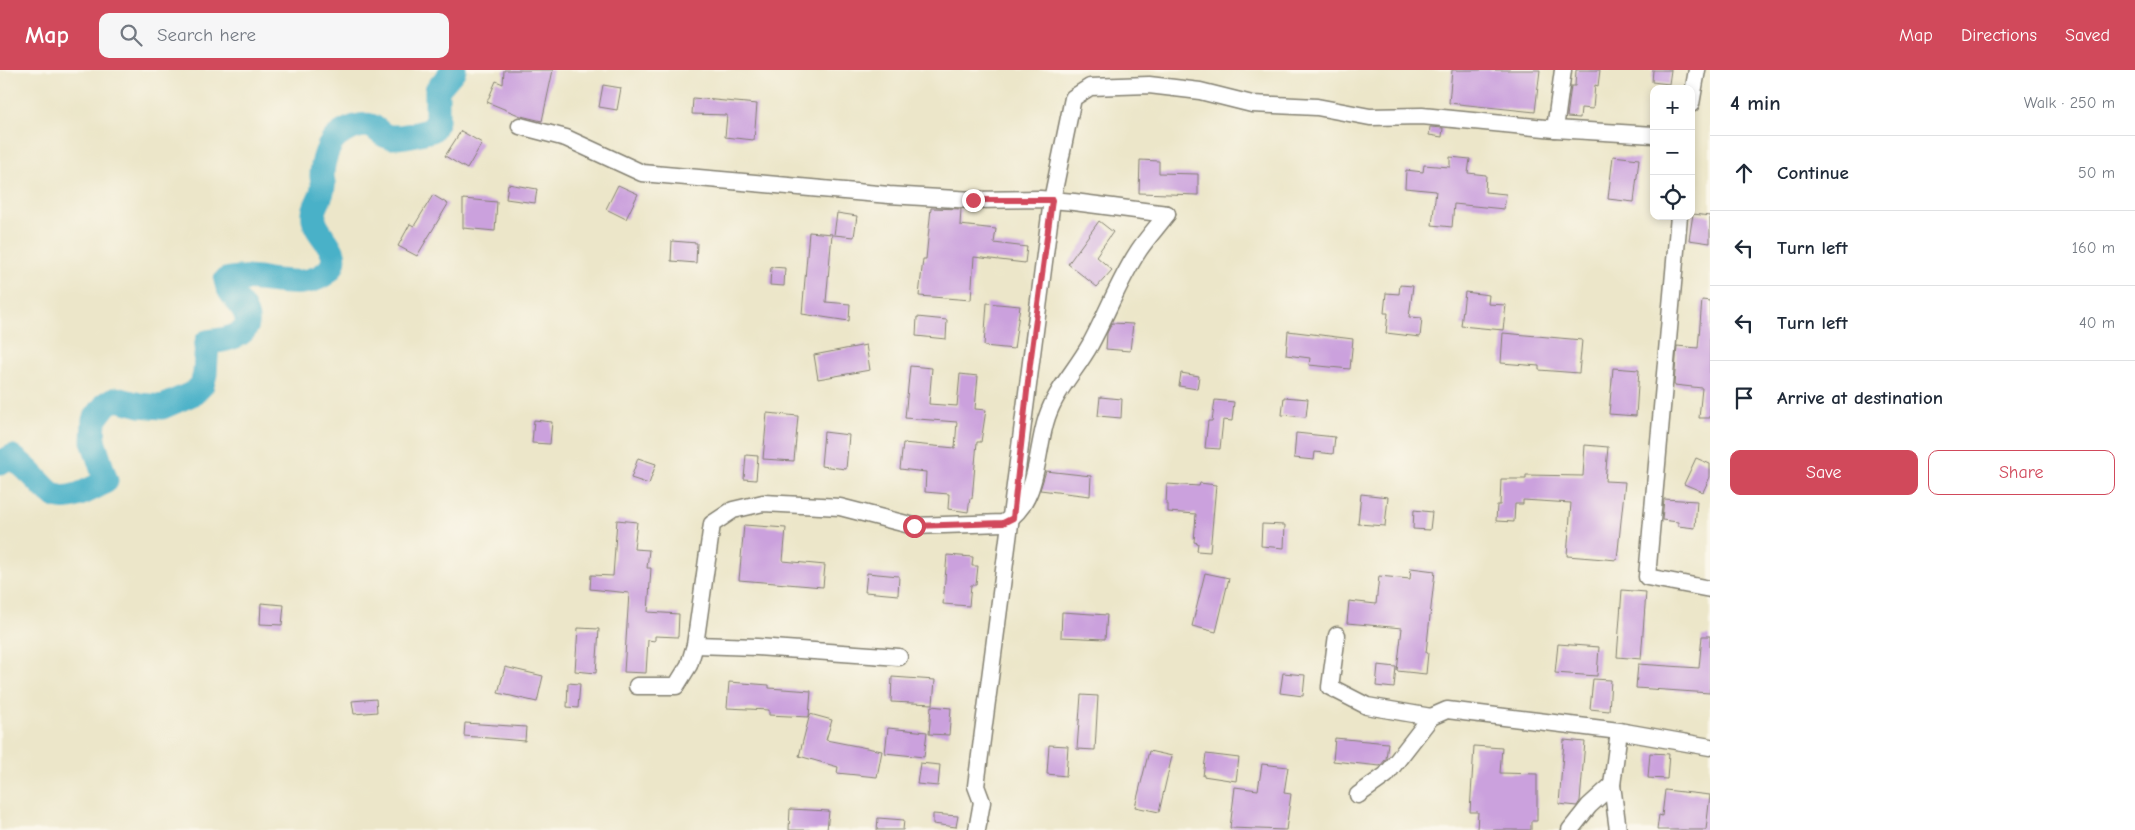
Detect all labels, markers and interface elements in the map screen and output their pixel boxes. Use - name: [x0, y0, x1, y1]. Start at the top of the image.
- search box: [99, 13, 449, 58]
- text: Map: [25, 21, 69, 49]
- icon: search: [117, 21, 145, 49]
- text: Search here: [157, 24, 256, 46]
- text: Map: [1899, 25, 1933, 46]
- text: Directions: [1961, 25, 2037, 46]
- text: Saved: [2065, 25, 2110, 46]
- map controls: [1650, 85, 1695, 220]
- button: +: [1650, 85, 1695, 130]
- text: 4 min: [1730, 91, 1781, 115]
- text: Walk · 250 m: [2024, 94, 2115, 112]
- button: −: [1650, 130, 1695, 175]
- icon: ahead: [1730, 159, 1758, 187]
- text: Continue: [1777, 162, 1849, 184]
- text: 50 m: [2078, 164, 2115, 182]
- button: locate: [1650, 175, 1695, 220]
- route end: [962, 189, 985, 212]
- icon: left: [1730, 234, 1758, 262]
- text: Turn left: [1777, 237, 1848, 259]
- text: 160 m: [2072, 239, 2115, 257]
- icon: left: [1730, 309, 1758, 337]
- text: Turn left: [1777, 312, 1848, 334]
- text: 40 m: [2079, 314, 2115, 332]
- icon: arrive: [1730, 384, 1758, 412]
- text: Arrive at destination: [1777, 387, 1943, 409]
- button: Save: [1730, 450, 1918, 495]
- button: Share: [1928, 450, 2115, 495]
- route start: [903, 515, 926, 538]

